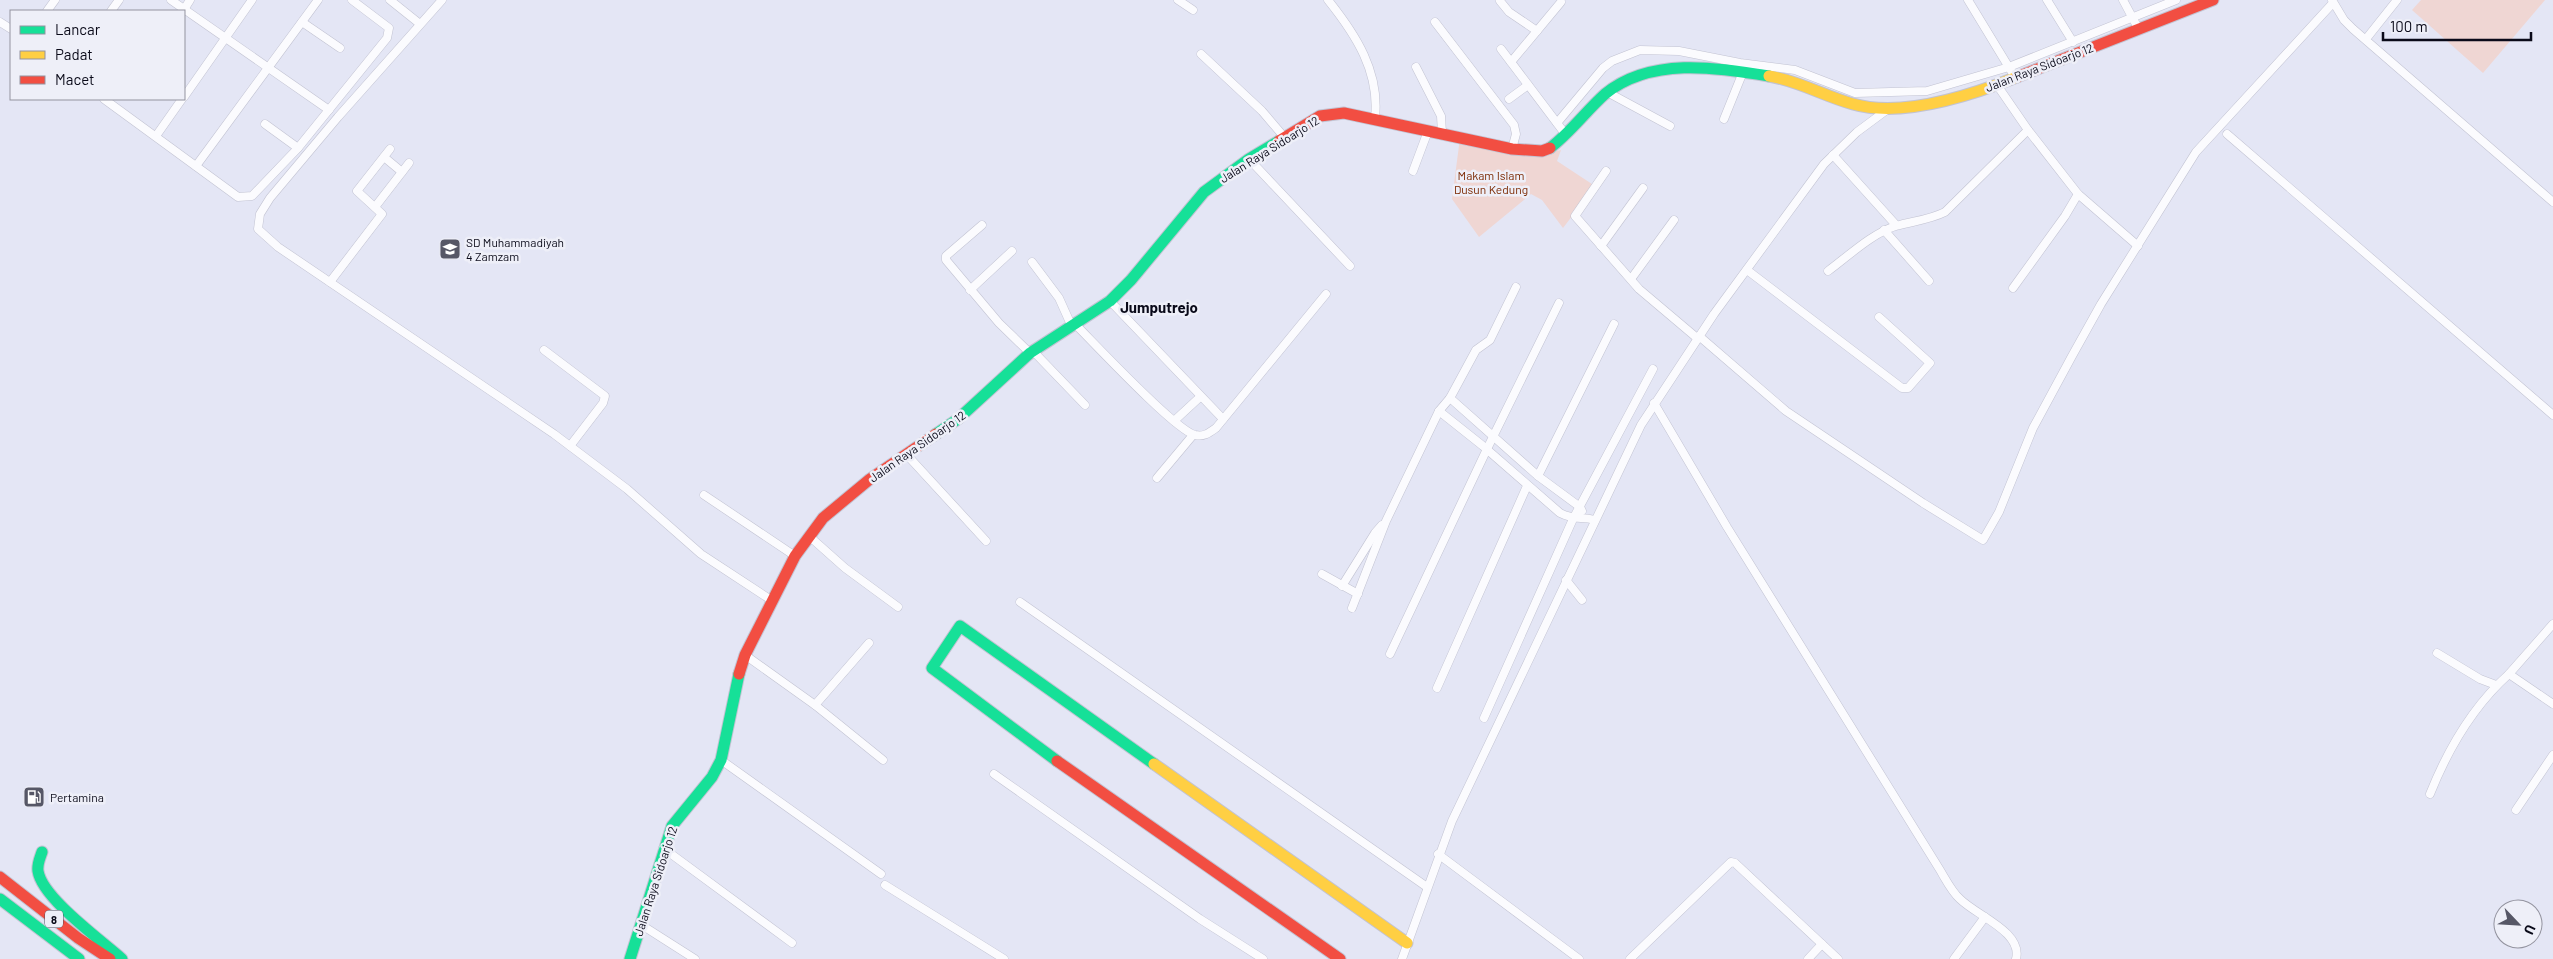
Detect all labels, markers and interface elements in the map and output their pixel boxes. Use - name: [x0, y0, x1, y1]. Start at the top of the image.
- legend: [10, 10, 185, 100]
- scale bar: [2383, 10, 2530, 42]
- text: 100 m: [2390, 17, 2428, 35]
- text: Lancar: [55, 20, 101, 38]
- street label: Jalan Raya Sidoarjo 12: [1983, 40, 2095, 94]
- text: Padat: [55, 45, 93, 63]
- text: Macet: [55, 70, 95, 88]
- street label: Jalan Raya Sidoarjo 12: [1217, 113, 1321, 185]
- park label: Makam Islam Dusun Kedung: [1454, 168, 1528, 196]
- place label: SD Muhammadiyah 4 Zamzam: [466, 235, 564, 263]
- school or university icon: SD Muhammadiyah 4 Zamzam: [438, 237, 462, 261]
- district label: Jumputrejo: [1120, 298, 1198, 316]
- street label: Jalan Raya Sidoarjo 12: [866, 407, 968, 485]
- fuel station icon: Pertamina: [22, 785, 46, 809]
- place label: Pertamina: [50, 790, 104, 804]
- street label: Jalan Raya Sidoarjo 12: [631, 824, 679, 938]
- north arrow: [2493, 899, 2543, 949]
- road number: 8: [45, 911, 63, 928]
- text: U: [2521, 922, 2540, 937]

